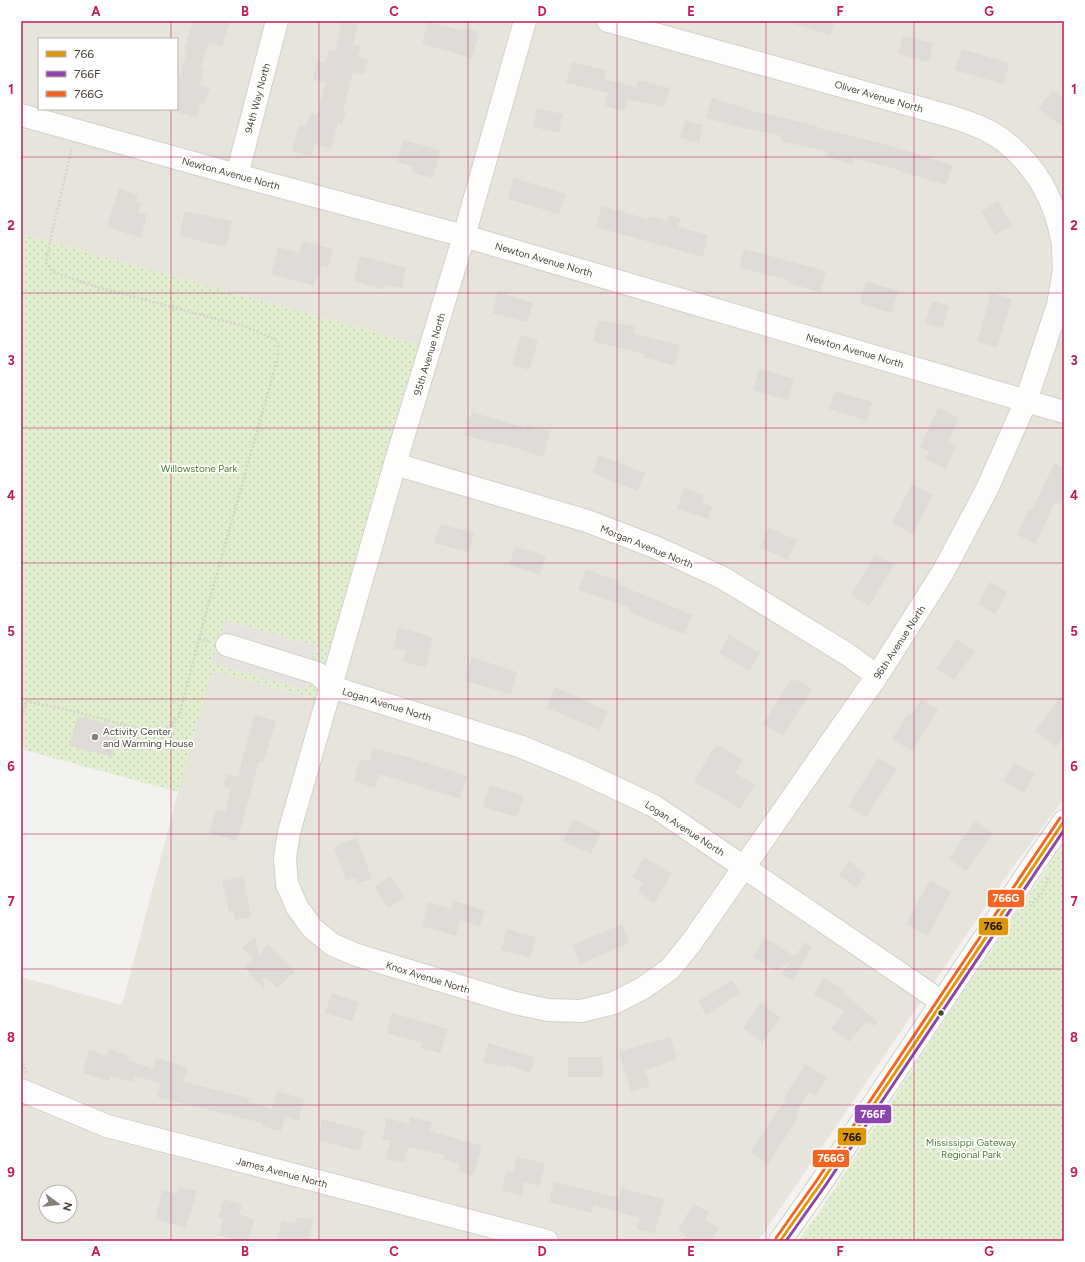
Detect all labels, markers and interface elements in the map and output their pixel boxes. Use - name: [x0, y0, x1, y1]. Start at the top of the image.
- text: A: [91, 4, 101, 19]
- text: B: [241, 4, 249, 19]
- text: C: [389, 4, 399, 19]
- text: D: [537, 4, 547, 19]
- text: E: [687, 4, 695, 19]
- text: F: [836, 4, 844, 19]
- text: G: [984, 4, 994, 19]
- legend: [38, 38, 178, 110]
- text: 766: [74, 47, 94, 61]
- street label: 94th Way North: [242, 61, 273, 135]
- text: 766F: [74, 67, 101, 81]
- street label: Oliver Avenue North: [833, 78, 925, 115]
- text: 1: [8, 82, 14, 97]
- text: 1: [1071, 82, 1077, 97]
- text: 766G: [74, 87, 103, 101]
- street label: Newton Avenue North: [180, 154, 282, 193]
- text: 2: [7, 218, 15, 233]
- text: 2: [1070, 218, 1078, 233]
- street label: Newton Avenue North: [493, 239, 595, 280]
- street label: 95th Avenue North: [411, 311, 448, 397]
- street label: Newton Avenue North: [804, 330, 906, 371]
- text: 3: [7, 353, 15, 368]
- text: 3: [1070, 353, 1078, 368]
- park label: Willowstone Park: [161, 462, 237, 475]
- text: 4: [7, 488, 15, 503]
- text: 4: [1070, 488, 1078, 503]
- street label: Morgan Avenue North: [598, 522, 696, 571]
- street label: 96th Avenue North: [871, 602, 928, 682]
- text: 5: [7, 624, 15, 639]
- text: 5: [1070, 624, 1078, 639]
- street label: Logan Avenue North: [341, 685, 433, 724]
- place label: Activity Center and Warming House: [103, 725, 194, 750]
- marker: Activity Center and Warming House: [90, 732, 100, 742]
- text: 6: [7, 759, 15, 774]
- text: 6: [1070, 759, 1078, 774]
- street label: Logan Avenue North: [642, 798, 727, 859]
- line badge: 766G: [987, 889, 1025, 908]
- text: 766G: [992, 892, 1020, 905]
- text: 7: [7, 894, 15, 909]
- text: 7: [1070, 894, 1078, 909]
- line badge: 766: [978, 917, 1009, 936]
- text: 766: [984, 920, 1003, 933]
- street label: Knox Avenue North: [384, 959, 472, 997]
- unlabelled marker: [936, 1008, 946, 1018]
- text: 8: [7, 1030, 15, 1045]
- text: 8: [1070, 1030, 1078, 1045]
- line badge: 766F: [854, 1104, 892, 1124]
- text: 766F: [861, 1108, 885, 1121]
- line badge: 766: [837, 1127, 867, 1146]
- text: 766: [843, 1131, 862, 1144]
- park label: Mississippi Gateway Regional Park: [926, 1136, 1017, 1161]
- line badge: 766G: [812, 1149, 850, 1168]
- text: 766G: [817, 1152, 845, 1165]
- street label: James Avenue North: [235, 1154, 329, 1191]
- text: 9: [7, 1165, 15, 1180]
- text: 9: [1070, 1165, 1078, 1180]
- north arrow: [38, 1184, 78, 1224]
- text: N: [60, 1201, 75, 1212]
- text: A: [91, 1244, 101, 1259]
- text: B: [241, 1244, 249, 1259]
- text: C: [389, 1244, 399, 1259]
- text: D: [537, 1244, 547, 1259]
- text: E: [687, 1244, 695, 1259]
- text: F: [836, 1244, 844, 1259]
- text: G: [984, 1244, 994, 1259]

